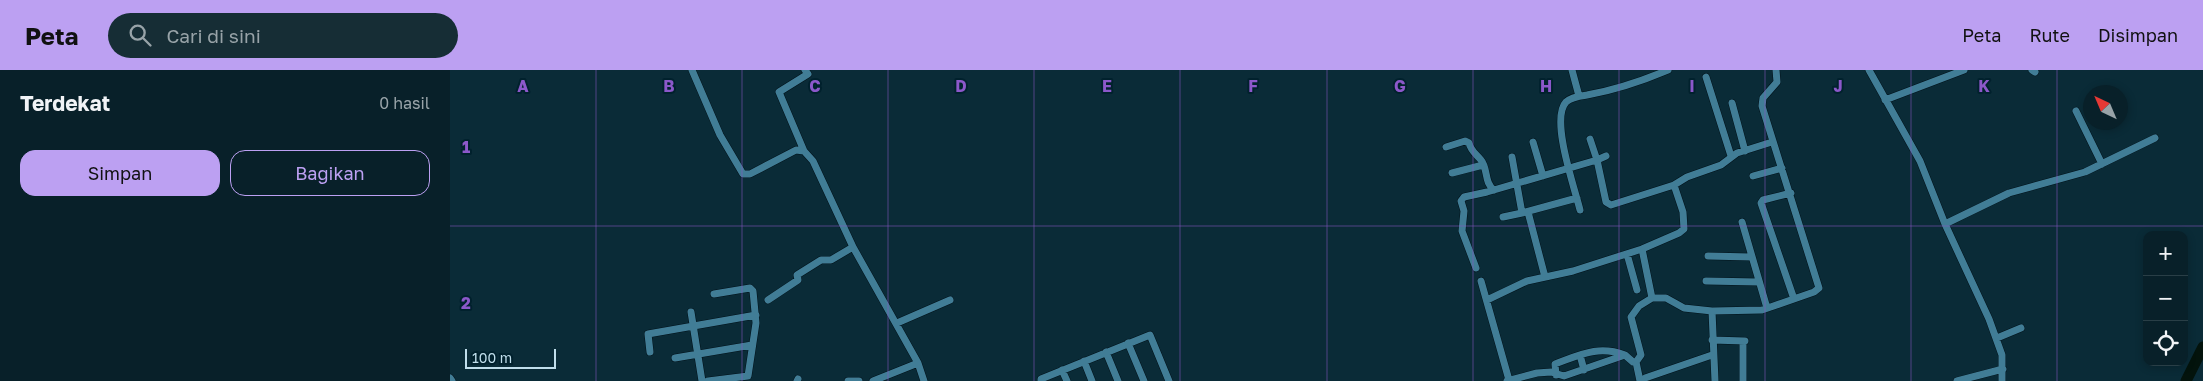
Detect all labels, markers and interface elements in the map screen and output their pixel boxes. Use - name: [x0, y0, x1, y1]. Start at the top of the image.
- search box: [108, 13, 458, 58]
- text: Peta: [25, 21, 78, 50]
- icon: search: [126, 21, 154, 49]
- text: Cari di sini: [166, 24, 261, 47]
- text: Peta: [1962, 24, 2002, 46]
- text: Rute: [2030, 24, 2070, 46]
- text: Disimpan: [2098, 24, 2178, 46]
- text: A: [517, 76, 529, 96]
- text: B: [663, 76, 675, 96]
- text: C: [809, 76, 821, 96]
- text: D: [955, 76, 967, 96]
- text: E: [1102, 76, 1112, 96]
- text: F: [1248, 76, 1258, 96]
- text: G: [1394, 76, 1406, 96]
- text: H: [1540, 76, 1552, 96]
- text: I: [1689, 76, 1695, 96]
- text: J: [1833, 76, 1843, 96]
- text: K: [1978, 76, 1990, 96]
- north arrow: [2083, 85, 2128, 130]
- text: Terdekat: [20, 90, 110, 116]
- text: 0 hasil: [379, 93, 430, 113]
- text: 1: [462, 137, 470, 157]
- button: Simpan: [20, 150, 220, 196]
- button: Bagikan: [230, 150, 430, 196]
- map controls: [2143, 231, 2188, 366]
- button: +: [2143, 231, 2188, 276]
- button: −: [2143, 276, 2188, 321]
- text: 2: [461, 293, 471, 313]
- button: locate: [2143, 321, 2188, 366]
- scale bar: [465, 346, 556, 369]
- text: 100 m: [472, 349, 512, 366]

